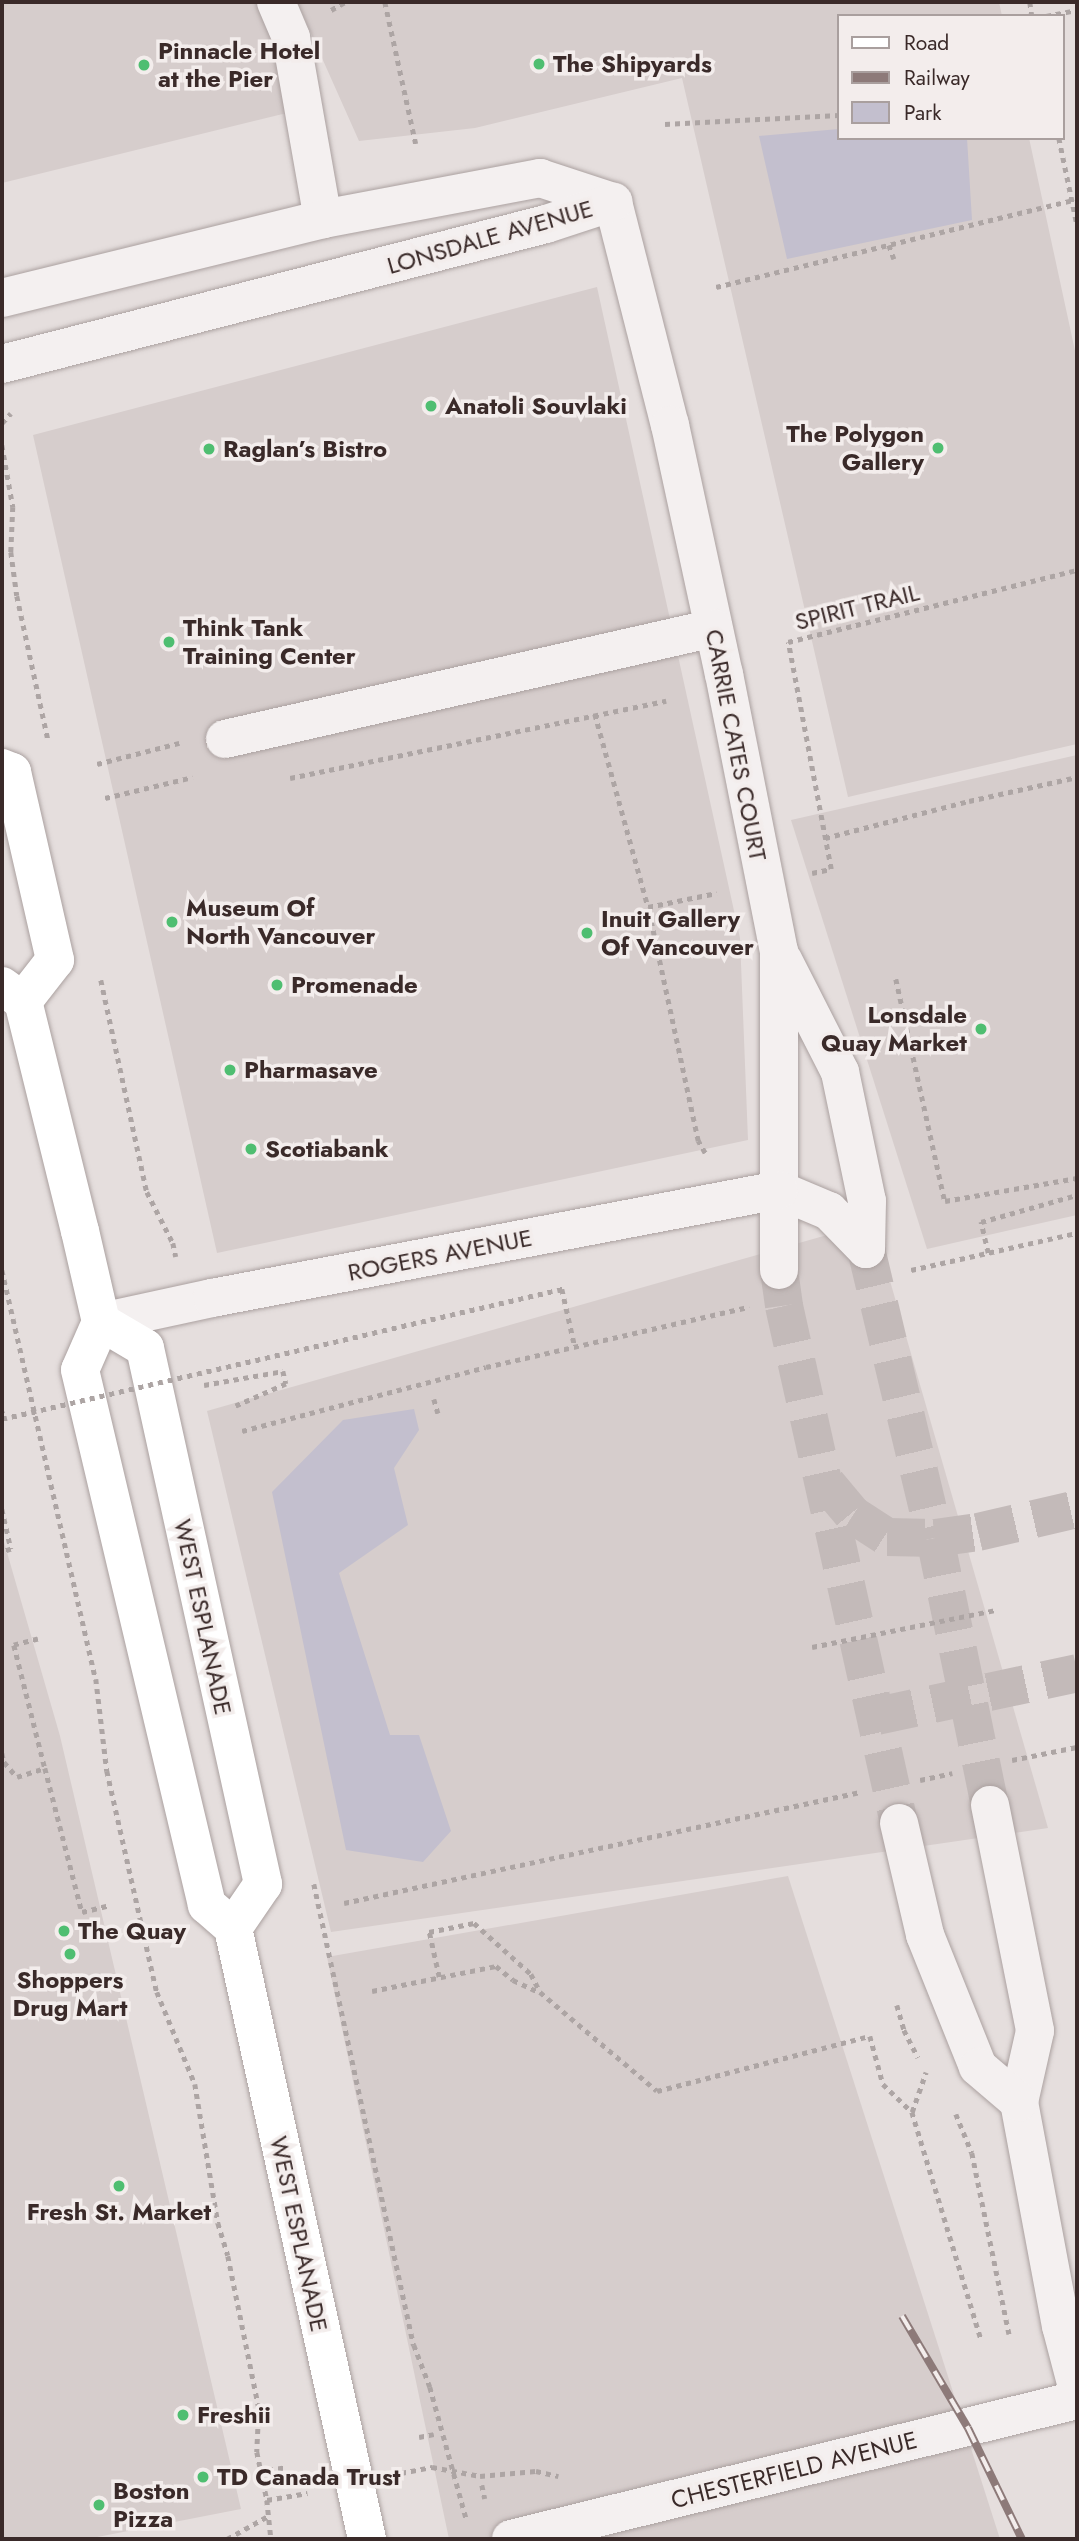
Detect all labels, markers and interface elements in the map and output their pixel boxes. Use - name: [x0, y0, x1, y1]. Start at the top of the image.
- legend: [838, 14, 1065, 140]
- text: Road: [904, 28, 949, 58]
- place label: Pinnacle Hotel at the Pier: [158, 37, 320, 93]
- place label: The Shipyards: [553, 50, 712, 78]
- marker: The Shipyards: [531, 56, 547, 72]
- marker: Pinnacle Hotel at the Pier: [136, 57, 152, 73]
- text: Railway: [904, 63, 970, 93]
- text: Park: [904, 98, 941, 128]
- street label: LONSDALE AVENUE: [384, 194, 596, 280]
- place label: Anatoli Souvlaki: [445, 392, 627, 420]
- marker: Anatoli Souvlaki: [423, 398, 439, 414]
- place label: The Polygon Gallery: [786, 420, 924, 476]
- place label: Raglan’s Bistro: [223, 435, 387, 463]
- marker: The Polygon Gallery: [930, 440, 946, 456]
- marker: Raglan’s Bistro: [201, 441, 217, 457]
- street label: SPIRIT TRAIL: [792, 578, 922, 636]
- place label: Think Tank Training Center: [183, 614, 356, 670]
- street label: CARRIE CATES COURT: [699, 627, 773, 863]
- marker: Think Tank Training Center: [161, 634, 177, 650]
- place label: Museum Of North Vancouver: [186, 894, 375, 950]
- place label: Inuit Gallery Of Vancouver: [601, 905, 754, 961]
- marker: Museum Of North Vancouver: [164, 914, 180, 930]
- marker: Inuit Gallery Of Vancouver: [579, 925, 595, 941]
- place label: Promenade: [291, 971, 418, 999]
- marker: Promenade: [269, 977, 285, 993]
- place label: Lonsdale Quay Market: [821, 1001, 967, 1057]
- marker: Lonsdale Quay Market: [973, 1021, 989, 1037]
- place label: Pharmasave: [244, 1056, 378, 1084]
- marker: Pharmasave: [222, 1062, 238, 1078]
- place label: Scotiabank: [265, 1135, 389, 1163]
- marker: Scotiabank: [243, 1141, 259, 1157]
- street label: ROGERS AVENUE: [345, 1223, 535, 1287]
- street label: WEST ESPLANADE: [168, 1517, 238, 1717]
- place label: The Quay: [78, 1917, 186, 1945]
- marker: The Quay: [56, 1923, 72, 1939]
- marker: Shoppers Drug Mart: [62, 1946, 78, 1962]
- place label: Shoppers Drug Mart: [13, 1966, 127, 2022]
- street label: WEST ESPLANADE: [264, 2134, 334, 2334]
- marker: Fresh St. Market: [111, 2178, 127, 2194]
- place label: Fresh St. Market: [27, 2198, 211, 2226]
- place label: Freshii: [197, 2401, 271, 2429]
- marker: Freshii: [175, 2407, 191, 2423]
- street label: CHESTERFIELD AVENUE: [668, 2425, 920, 2515]
- place label: TD Canada Trust: [217, 2463, 400, 2491]
- marker: TD Canada Trust: [195, 2469, 211, 2485]
- place label: Boston Pizza: [113, 2477, 190, 2533]
- marker: Boston Pizza: [91, 2497, 107, 2513]

